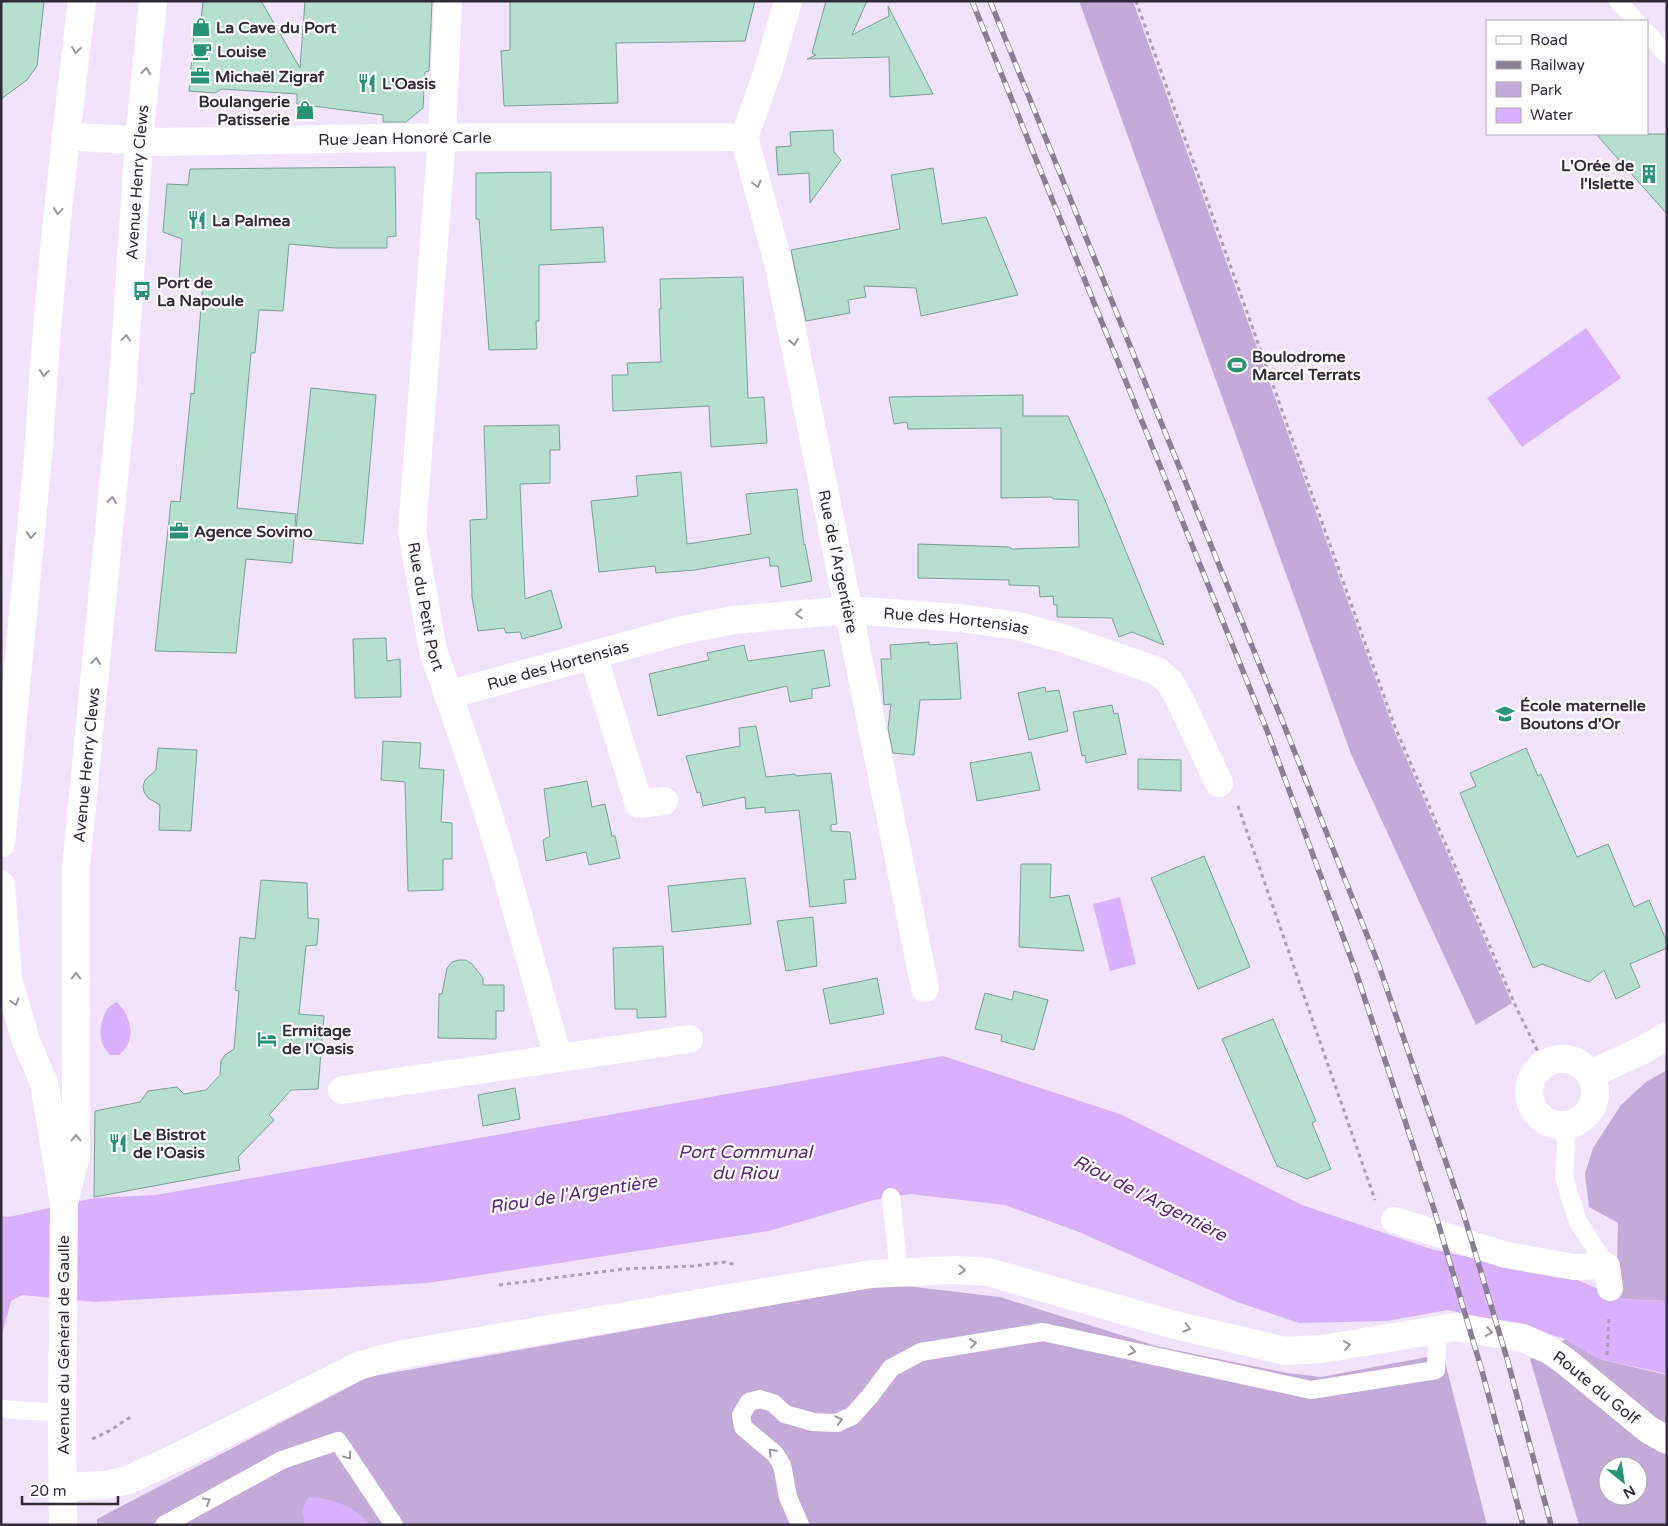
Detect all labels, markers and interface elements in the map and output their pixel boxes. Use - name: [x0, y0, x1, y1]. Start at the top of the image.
- shop icon: La Cave du Port: [190, 16, 212, 38]
- place label: La Cave du Port: [216, 18, 337, 38]
- legend: [1486, 20, 1648, 135]
- text: Road: [1530, 31, 1568, 49]
- cafe icon: Louise: [191, 40, 213, 62]
- place label: Louise: [217, 42, 266, 62]
- one-way arrow: [71, 46, 82, 54]
- text: Railway: [1530, 56, 1585, 74]
- office icon: Michaël Zigraf: [189, 65, 211, 87]
- one-way arrow: [140, 67, 151, 75]
- place label: Michaël Zigraf: [215, 67, 325, 87]
- restaurant icon: L'Oasis: [356, 72, 378, 94]
- place label: L'Oasis: [382, 74, 436, 94]
- text: Park: [1530, 81, 1562, 99]
- place label: Boulangerie Patisserie: [198, 92, 290, 130]
- shop icon: Boulangerie Patisserie: [294, 99, 316, 121]
- street label: Avenue Henry Clews: [122, 104, 154, 261]
- text: Water: [1530, 106, 1573, 124]
- street label: Rue Jean Honoré Carle: [318, 128, 491, 150]
- place label: L'Orée de l'Islette: [1561, 156, 1634, 194]
- building icon: L'Orée de l'Islette: [1638, 163, 1660, 185]
- one-way arrow: [751, 179, 761, 187]
- one-way arrow: [53, 207, 64, 215]
- restaurant icon: La Palmea: [186, 209, 208, 231]
- place label: La Palmea: [212, 211, 290, 231]
- place label: Port de La Napoule: [157, 273, 244, 311]
- bus stop icon: Port de La Napoule: [131, 280, 153, 302]
- one-way arrow: [120, 333, 131, 341]
- one-way arrow: [788, 338, 798, 346]
- place label: Boulodrome Marcel Terrats: [1252, 347, 1361, 385]
- sports icon: Boulodrome Marcel Terrats: [1226, 354, 1248, 376]
- one-way arrow: [38, 369, 49, 377]
- street label: Rue de l'Argentière: [813, 488, 862, 635]
- one-way arrow: [106, 495, 117, 503]
- office icon: Agence Sovimo: [168, 520, 190, 542]
- place label: Agence Sovimo: [194, 522, 313, 542]
- one-way arrow: [26, 531, 37, 539]
- street label: Rue du Petit Port: [403, 541, 448, 674]
- street label: Rue des Hortensias: [883, 604, 1031, 640]
- one-way arrow: [795, 609, 803, 620]
- street label: Rue des Hortensias: [485, 636, 631, 695]
- one-way arrow: [90, 657, 101, 665]
- street label: Avenue Henry Clews: [69, 687, 104, 843]
- place label: École maternelle Boutons d'Or: [1520, 696, 1646, 734]
- school or university icon: École maternelle Boutons d'Or: [1494, 703, 1516, 725]
- one-way arrow: [71, 971, 81, 979]
- one-way arrow: [9, 998, 20, 1007]
- place label: Ermitage de l'Oasis: [282, 1021, 354, 1059]
- hotel icon: Ermitage de l'Oasis: [256, 1028, 278, 1050]
- place label: Le Bistrot de l'Oasis: [133, 1125, 207, 1163]
- restaurant icon: Le Bistrot de l'Oasis: [107, 1132, 129, 1154]
- one-way arrow: [71, 1134, 81, 1142]
- water label: Port Communal du Riou: [678, 1141, 814, 1184]
- water label: Riou de l'Argentière: [1070, 1150, 1231, 1247]
- water label: Riou de l'Argentière: [488, 1170, 659, 1218]
- street label: Avenue du Général de Gaulle: [54, 1235, 74, 1455]
- one-way arrow: [959, 1265, 967, 1276]
- one-way arrow: [1182, 1323, 1190, 1333]
- one-way arrow: [1485, 1327, 1493, 1337]
- one-way arrow: [968, 1339, 977, 1349]
- one-way arrow: [1343, 1340, 1351, 1351]
- one-way arrow: [1128, 1345, 1137, 1356]
- street label: Route du Golf: [1549, 1347, 1644, 1430]
- one-way arrow: [834, 1416, 842, 1426]
- one-way arrow: [769, 1449, 778, 1458]
- one-way arrow: [342, 1450, 351, 1460]
- north arrow: [1598, 1456, 1648, 1506]
- scale bar: [22, 1474, 119, 1506]
- text: 20 m: [30, 1482, 67, 1500]
- text: N: [1620, 1482, 1638, 1502]
- one-way arrow: [201, 1497, 210, 1507]

